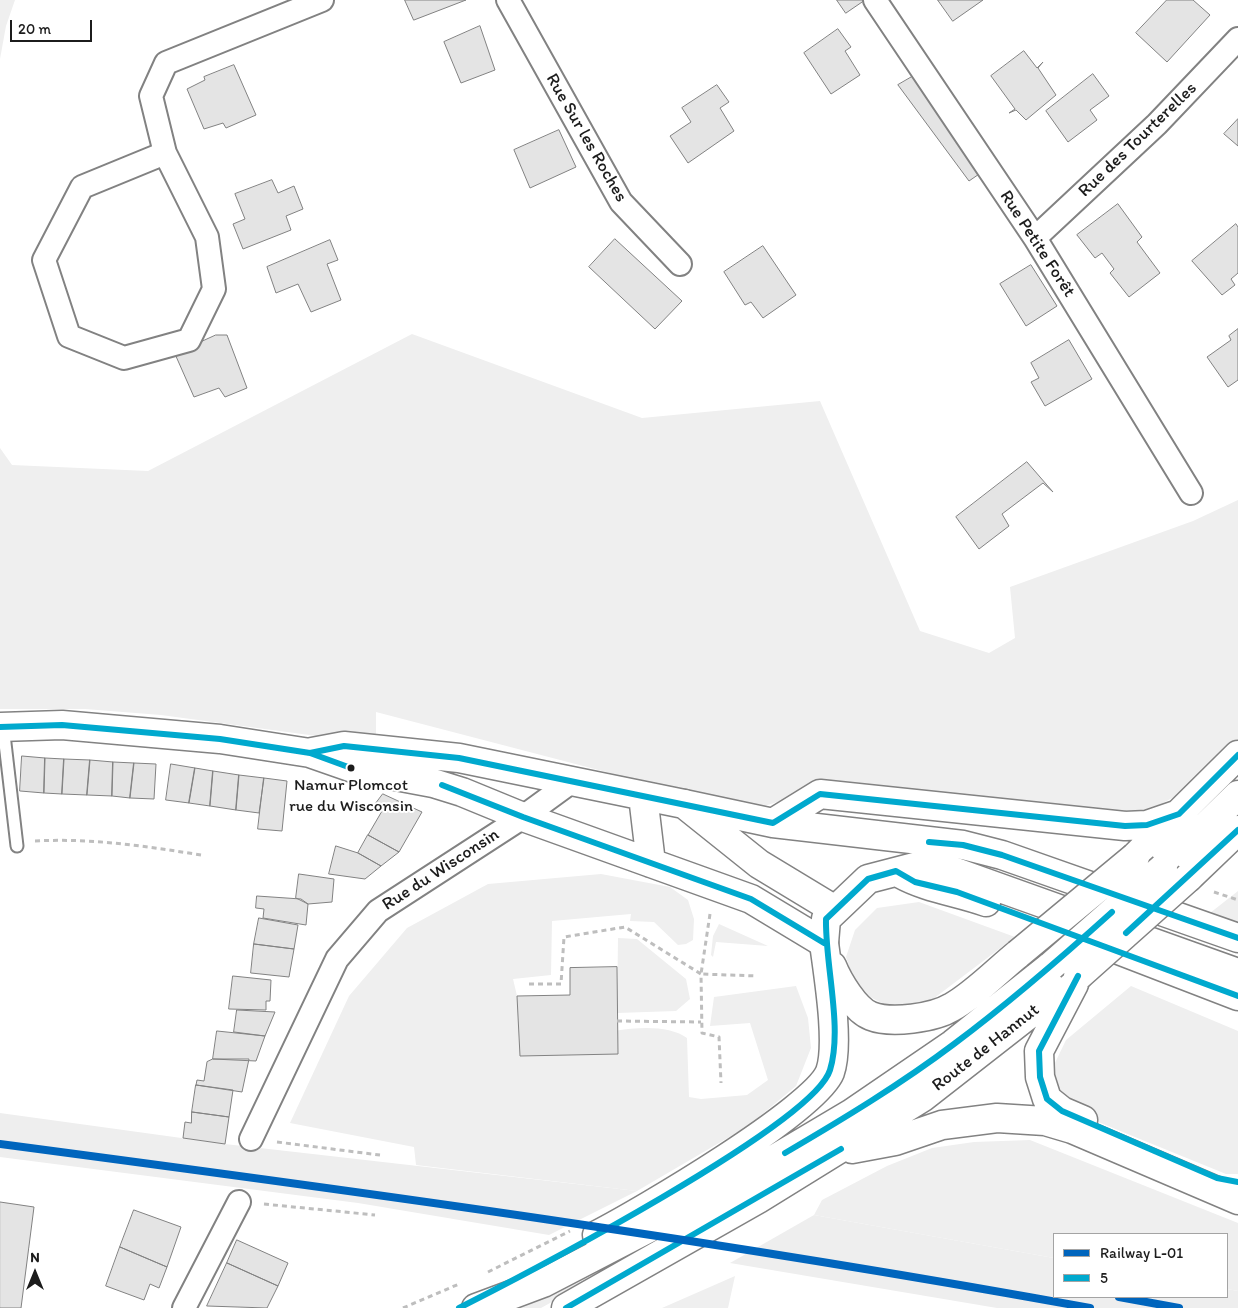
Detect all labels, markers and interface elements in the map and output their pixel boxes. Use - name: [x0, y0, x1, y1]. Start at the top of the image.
- scale bar: [12, 10, 95, 42]
- text: 20 m: [18, 20, 51, 38]
- street label: Rue Sur les Roches: [540, 70, 632, 206]
- street label: Rue des Tourterelles: [1074, 78, 1202, 202]
- street label: Rue Petite Forêt: [994, 187, 1080, 301]
- marker: Namur Plomcot rue du Wisconsin: [346, 763, 356, 773]
- place label: Namur Plomcot rue du Wisconsin: [289, 776, 413, 816]
- street label: Rue du Wisconsin: [378, 824, 504, 916]
- street label: Route de Hannut: [928, 999, 1044, 1097]
- legend: [1053, 1233, 1228, 1298]
- text: Railway L-01: [1100, 1244, 1183, 1262]
- north arrow: [10, 1248, 60, 1298]
- text: N: [30, 1249, 40, 1266]
- text: 5: [1100, 1269, 1108, 1287]

